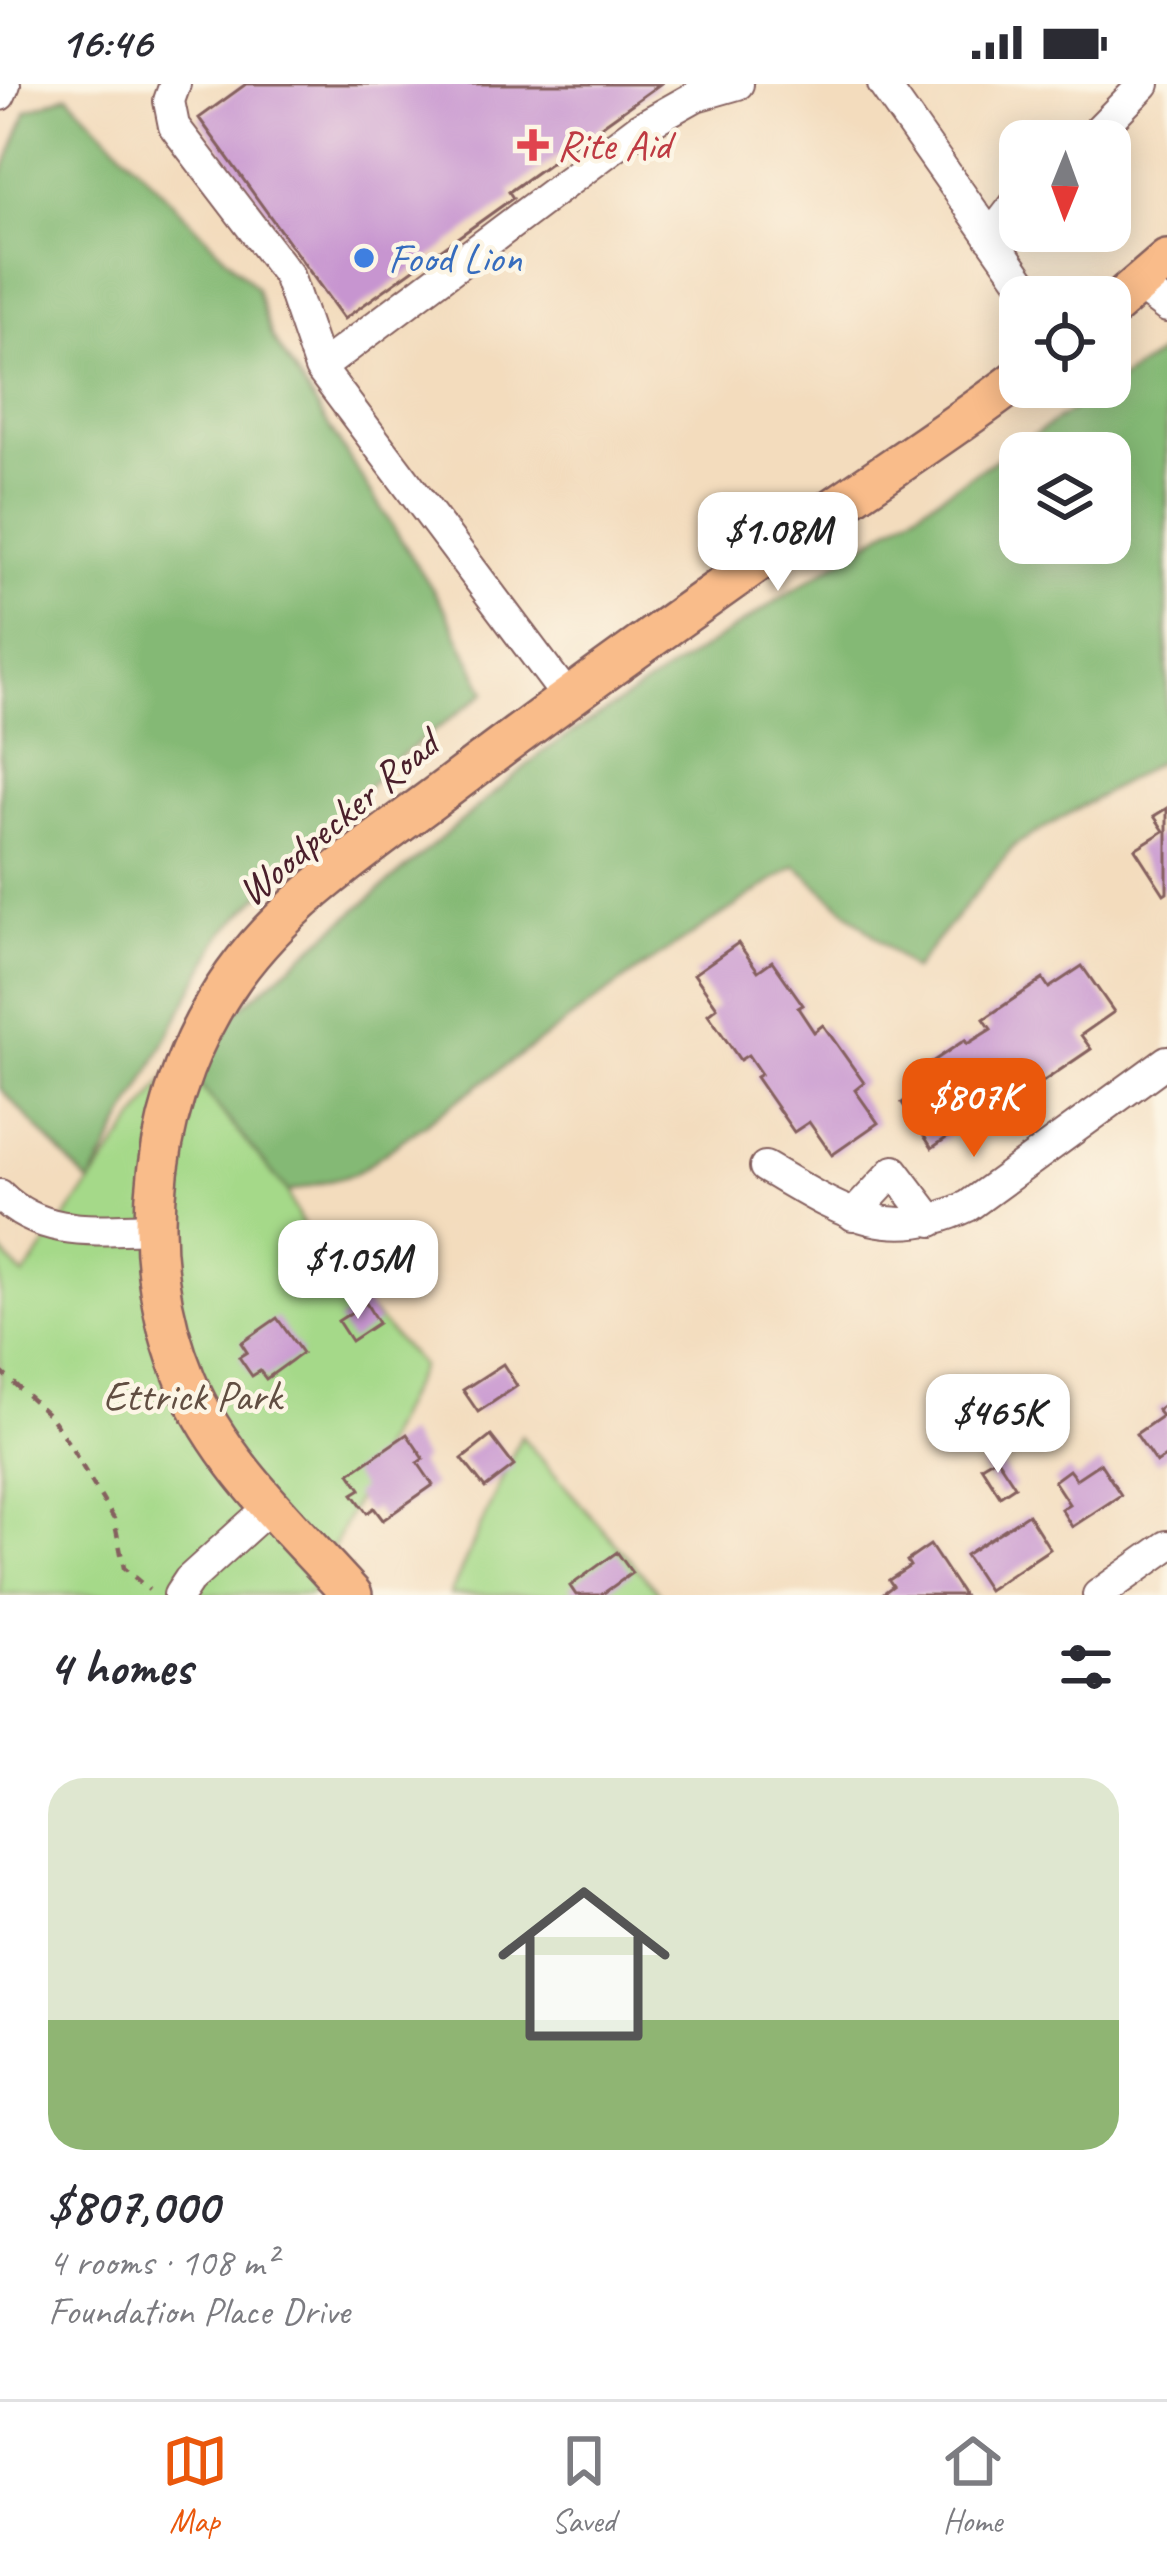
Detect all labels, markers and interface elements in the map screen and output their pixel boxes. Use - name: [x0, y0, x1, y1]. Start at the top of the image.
- text: 16:46: [60, 14, 152, 71]
- place label: Rite Aid: [557, 119, 677, 172]
- north arrow: [999, 120, 1131, 252]
- map controls: [999, 120, 1131, 564]
- marker: Rite Aid: [520, 132, 546, 158]
- place label: Food Lion: [388, 232, 523, 285]
- marker: Food Lion: [351, 245, 377, 271]
- button: locate: [999, 276, 1131, 408]
- button: layers: [999, 432, 1131, 564]
- pin: $1.08M: [680, 492, 876, 594]
- text: $1.08M: [725, 506, 831, 555]
- street label: Woodpecker Road: [226, 715, 454, 918]
- pin: $807K: [890, 1058, 1058, 1160]
- text: $807K: [929, 1072, 1019, 1121]
- pin: $1.05M: [260, 1220, 456, 1322]
- text: $1.05M: [305, 1234, 411, 1283]
- park label: Ettrick Park: [103, 1370, 285, 1423]
- pin: $465K: [914, 1374, 1082, 1476]
- text: $465K: [953, 1388, 1043, 1437]
- icon: filters: [1053, 1634, 1119, 1700]
- text: 4 homes: [48, 1635, 192, 1699]
- icon: home: [476, 1856, 692, 2072]
- text: $807,000: [48, 2174, 219, 2238]
- text: 4 rooms · 108 m²: [48, 2238, 276, 2287]
- text: Foundation Place Drive: [48, 2287, 350, 2336]
- tab: Map: [162, 2428, 228, 2542]
- tab: Saved: [551, 2428, 617, 2542]
- tab: Home: [940, 2428, 1006, 2542]

